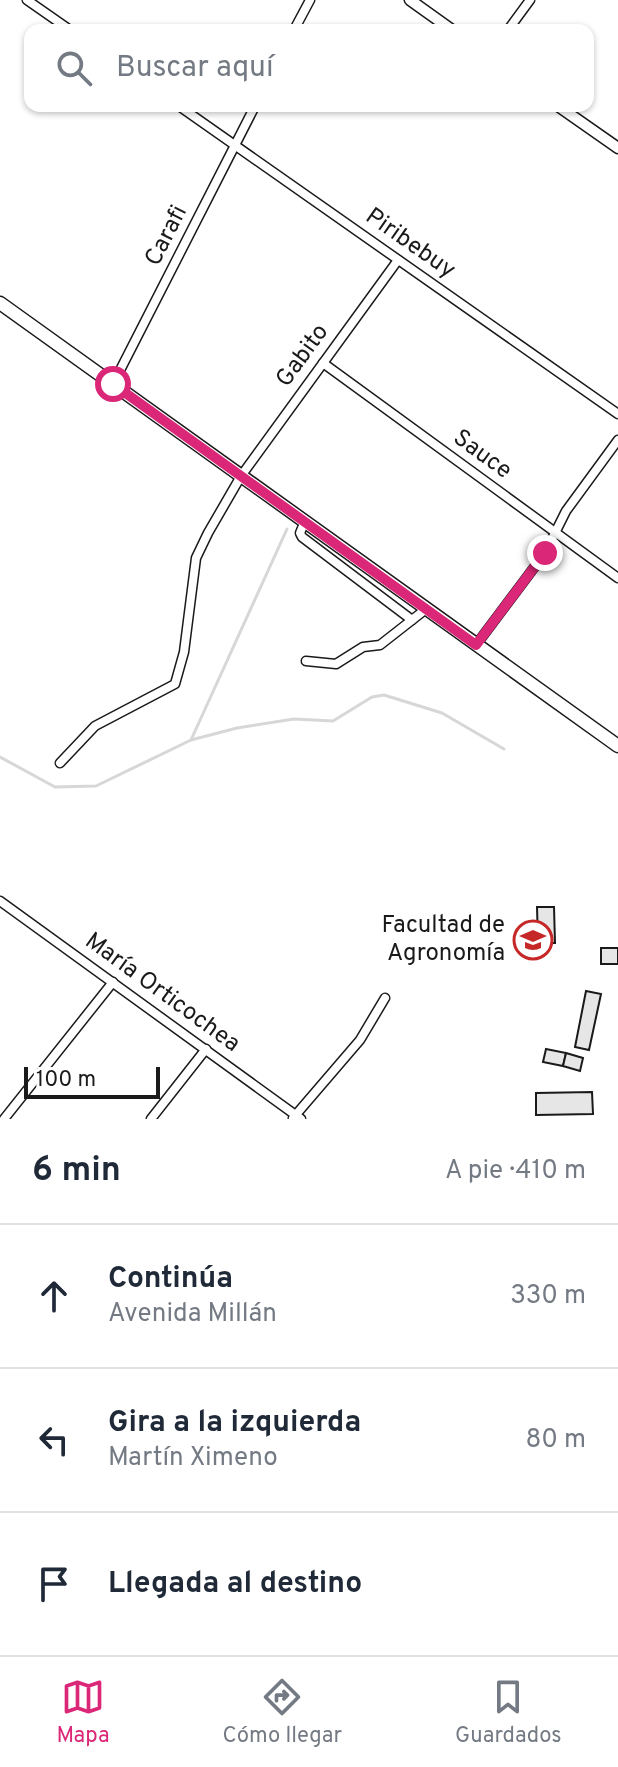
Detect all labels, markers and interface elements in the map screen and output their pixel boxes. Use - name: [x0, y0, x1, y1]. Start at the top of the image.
- search box: [24, 24, 594, 112]
- icon: search: [52, 46, 96, 90]
- text: Buscar aquí: [116, 50, 274, 87]
- street label: Carafi: [139, 201, 195, 271]
- street label: Piribebuy: [359, 202, 461, 286]
- street label: Gabito: [270, 318, 336, 394]
- route start: [95, 366, 131, 402]
- street label: Sauce: [447, 424, 517, 486]
- route end: [527, 535, 563, 571]
- place label: Facultad de Agronomía: [382, 911, 505, 969]
- school or university icon: Facultad de Agronomía: [512, 919, 554, 961]
- street label: María Orticochea: [79, 927, 245, 1059]
- scale bar: [24, 1063, 160, 1099]
- text: 100 m: [36, 1067, 96, 1094]
- text: 6 min: [32, 1150, 121, 1193]
- text: A pie · 410 m: [445, 1155, 586, 1188]
- text: Continúa: [108, 1261, 233, 1298]
- icon: ahead: [32, 1274, 76, 1318]
- text: 330 m: [510, 1280, 586, 1313]
- text: Avenida Millán: [108, 1298, 277, 1331]
- text: Gira a la izquierda: [108, 1405, 361, 1442]
- icon: left: [32, 1418, 76, 1462]
- text: 80 m: [526, 1424, 586, 1457]
- text: Martín Ximeno: [108, 1442, 278, 1475]
- icon: arrive: [32, 1562, 76, 1606]
- text: Llegada al destino: [108, 1566, 362, 1603]
- tab: Mapa: [56, 1675, 110, 1750]
- tab: Cómo llegar: [222, 1675, 342, 1750]
- tab: Guardados: [455, 1675, 562, 1750]

